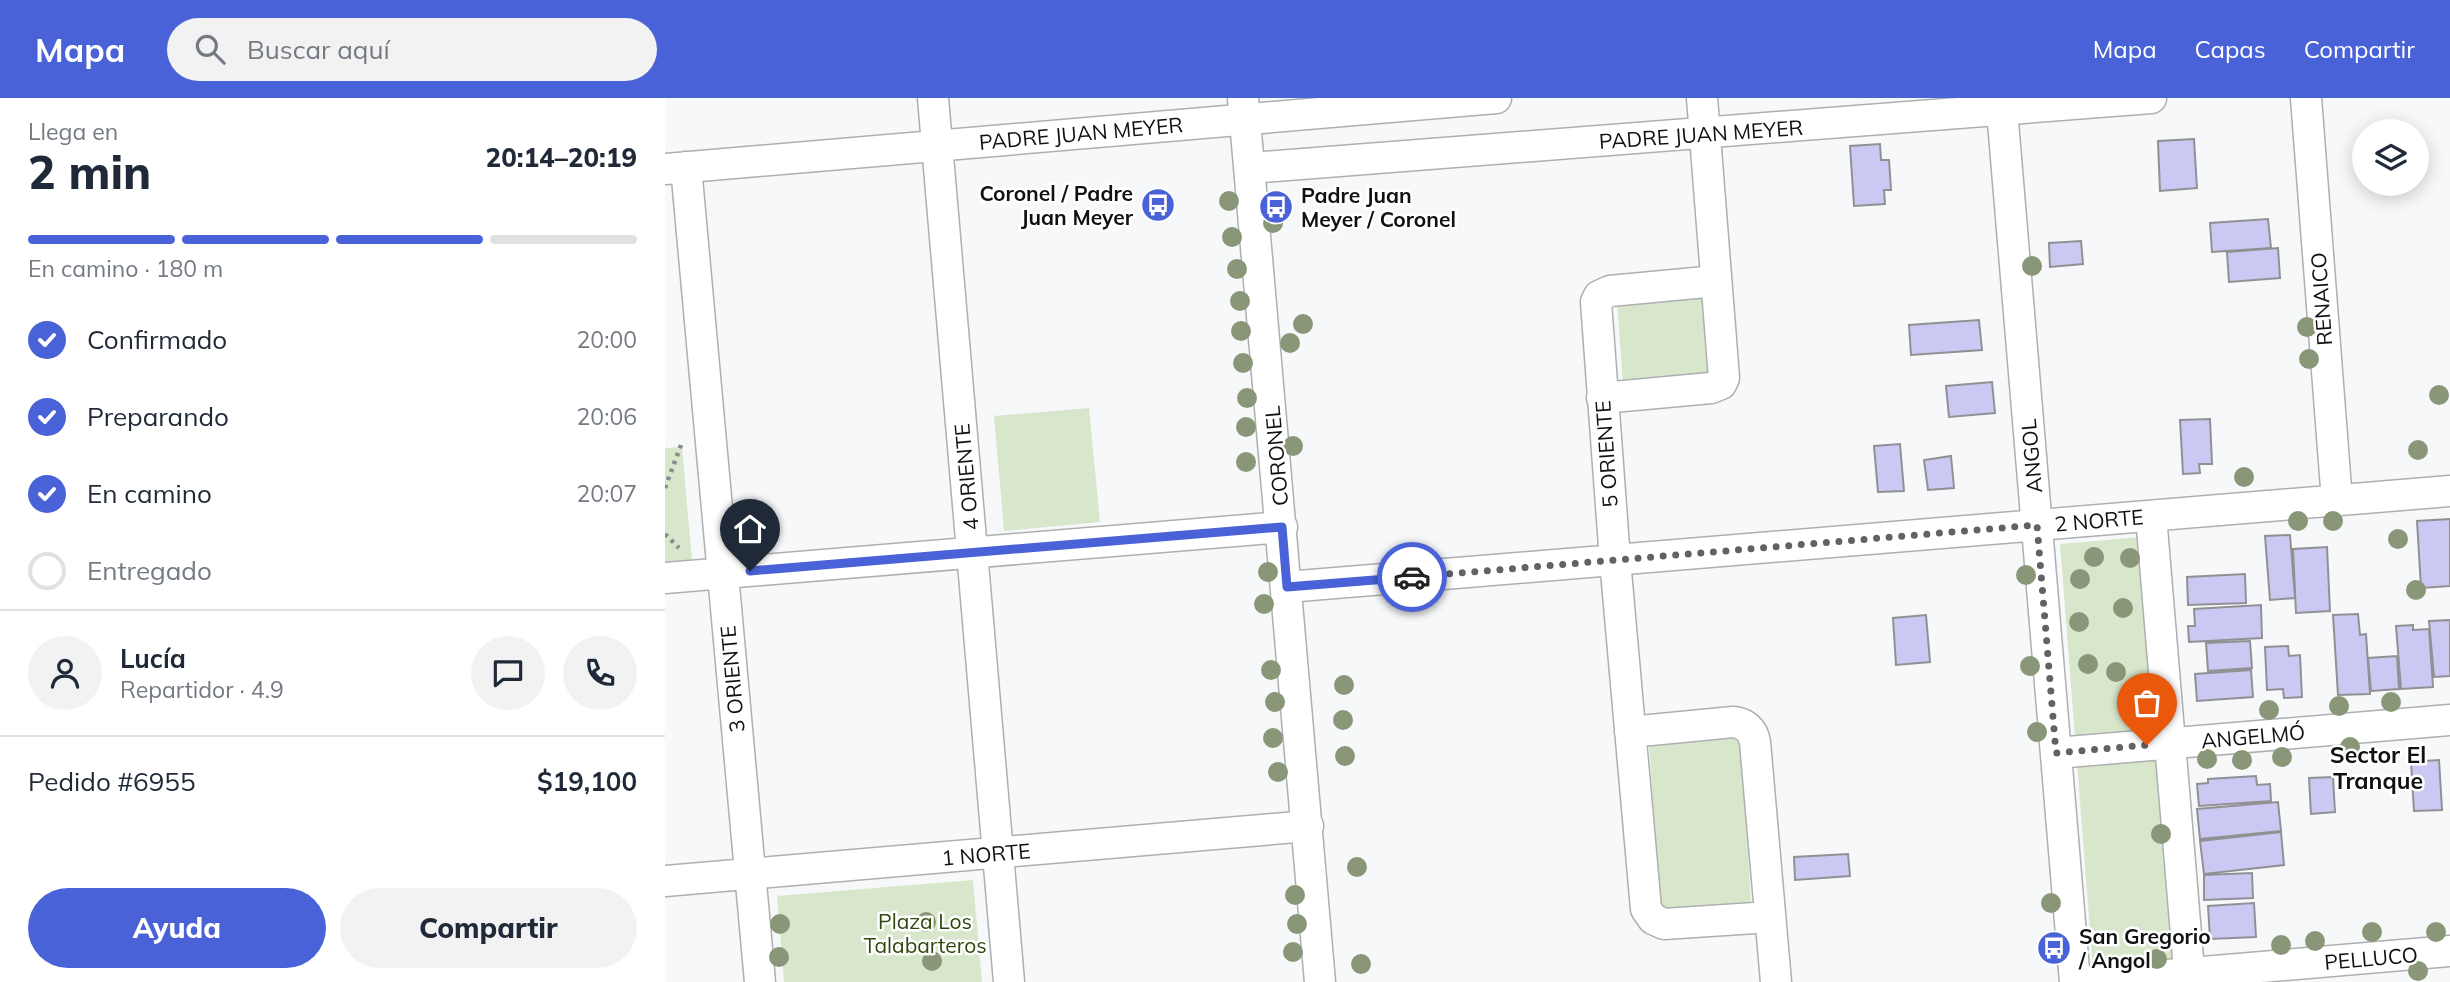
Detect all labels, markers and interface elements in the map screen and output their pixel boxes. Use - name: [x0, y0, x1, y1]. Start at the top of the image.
- search box: [167, 18, 657, 81]
- text: Mapa: [35, 29, 125, 70]
- icon: search: [191, 30, 229, 68]
- text: Buscar aquí: [247, 33, 390, 66]
- text: Mapa: [2093, 34, 2157, 64]
- text: Capas: [2195, 34, 2266, 64]
- text: Compartir: [2304, 34, 2415, 64]
- street label: PADRE JUAN MEYER: [978, 111, 1184, 155]
- street label: PADRE JUAN MEYER: [1598, 114, 1804, 154]
- text: Llega en: [28, 117, 118, 146]
- map controls: [2352, 119, 2429, 196]
- button: layers: [2352, 119, 2429, 196]
- text: 20:14–20:19: [486, 141, 637, 174]
- text: 2 min: [28, 143, 151, 201]
- place label: Coronel / Padre Juan Meyer: [979, 180, 1134, 230]
- place label: Padre Juan Meyer / Coronel: [1301, 182, 1456, 232]
- bus stop icon: Coronel / Padre Juan Meyer: [1139, 186, 1177, 224]
- bus stop icon: Padre Juan Meyer / Coronel: [1257, 188, 1295, 226]
- street label: RENAICO: [2305, 251, 2337, 347]
- text: En camino · 180 m: [28, 254, 223, 283]
- icon: check: [28, 321, 66, 359]
- text: Confirmado: [87, 323, 227, 356]
- text: 20:00: [577, 325, 637, 354]
- icon: check: [28, 398, 66, 436]
- text: Preparando: [87, 400, 229, 433]
- street label: 5 ORIENTE: [1589, 400, 1623, 508]
- text: 20:06: [577, 402, 637, 431]
- street label: CORONEL: [1259, 404, 1293, 507]
- street label: ANGOL: [2015, 417, 2047, 494]
- street label: 4 ORIENTE: [948, 422, 984, 532]
- icon: check: [28, 475, 66, 513]
- text: En camino: [87, 477, 212, 510]
- text: 20:07: [577, 479, 637, 508]
- pin: [720, 499, 780, 571]
- street label: 2 NORTE: [2053, 503, 2145, 537]
- icon: home: [731, 510, 769, 548]
- courier: [1377, 542, 1447, 612]
- text: Entregado: [87, 554, 212, 587]
- icon: car: [1393, 558, 1431, 596]
- street label: 3 ORIENTE: [714, 624, 750, 734]
- button: person: [28, 636, 102, 710]
- button: chat: [471, 636, 545, 710]
- button: phone: [563, 636, 637, 710]
- text: Lucía: [120, 642, 186, 675]
- pin: [2117, 673, 2177, 745]
- text: Repartidor · 4.9: [120, 675, 284, 704]
- icon: bag: [2128, 684, 2166, 722]
- street label: ANGELMÓ: [2200, 718, 2306, 754]
- district label: Sector El Tranque: [2330, 740, 2426, 795]
- text: Pedido #6955: [28, 765, 196, 798]
- text: $19,100: [537, 765, 637, 798]
- street label: 1 NORTE: [940, 837, 1032, 871]
- button: Ayuda: [28, 888, 326, 968]
- button: Compartir: [340, 888, 637, 968]
- park label: Plaza Los Talabarteros: [863, 908, 987, 958]
- place label: San Gregorio / Angol: [2078, 923, 2211, 973]
- bus stop icon: San Gregorio / Angol: [2035, 929, 2073, 967]
- street label: PELLUCO: [2323, 941, 2419, 975]

